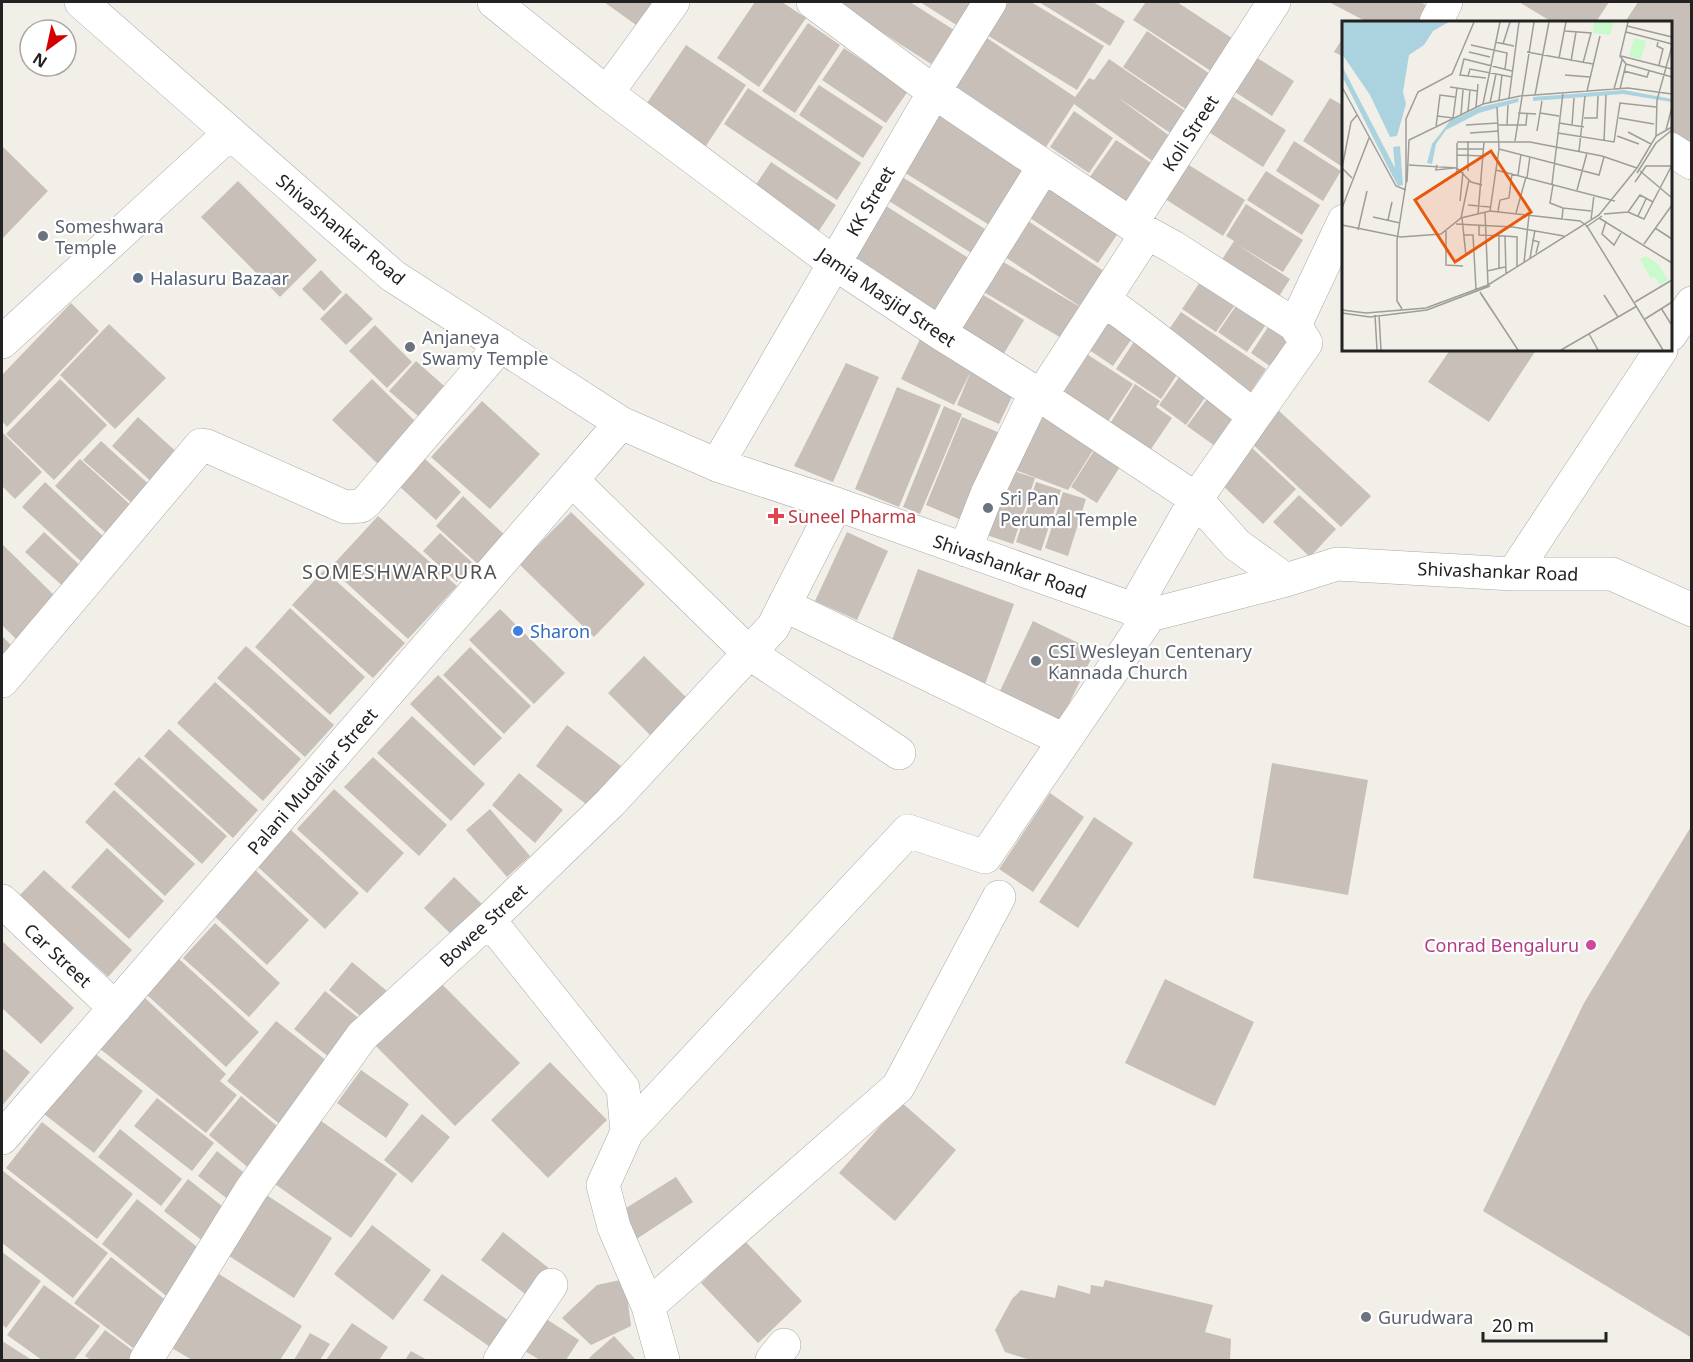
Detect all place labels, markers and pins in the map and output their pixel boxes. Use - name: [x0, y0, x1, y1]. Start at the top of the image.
- place label: Someshwara Temple: [55, 214, 164, 259]
- marker: Someshwara Temple: [36, 229, 50, 243]
- place label: Halasuru Bazaar: [150, 266, 290, 290]
- marker: Halasuru Bazaar: [131, 271, 145, 285]
- place label: Anjaneya Swamy Temple: [422, 325, 548, 370]
- marker: Anjaneya Swamy Temple: [403, 340, 417, 354]
- place label: Sri Pan Perumal Temple: [1000, 486, 1137, 531]
- marker: Sri Pan Perumal Temple: [981, 501, 995, 515]
- place label: Suneel Pharma: [788, 504, 916, 528]
- marker: Suneel Pharma: [769, 509, 783, 523]
- place label: Sharon: [530, 619, 590, 643]
- marker: Sharon: [511, 624, 525, 638]
- place label: CSI Wesleyan Centenary Kannada Church: [1048, 639, 1253, 684]
- marker: CSI Wesleyan Centenary Kannada Church: [1029, 654, 1043, 668]
- place label: Conrad Bengaluru: [1424, 933, 1579, 957]
- marker: Conrad Bengaluru: [1584, 938, 1598, 952]
- place label: Gurudwara: [1378, 1305, 1473, 1329]
- marker: Gurudwara: [1359, 1310, 1373, 1324]

